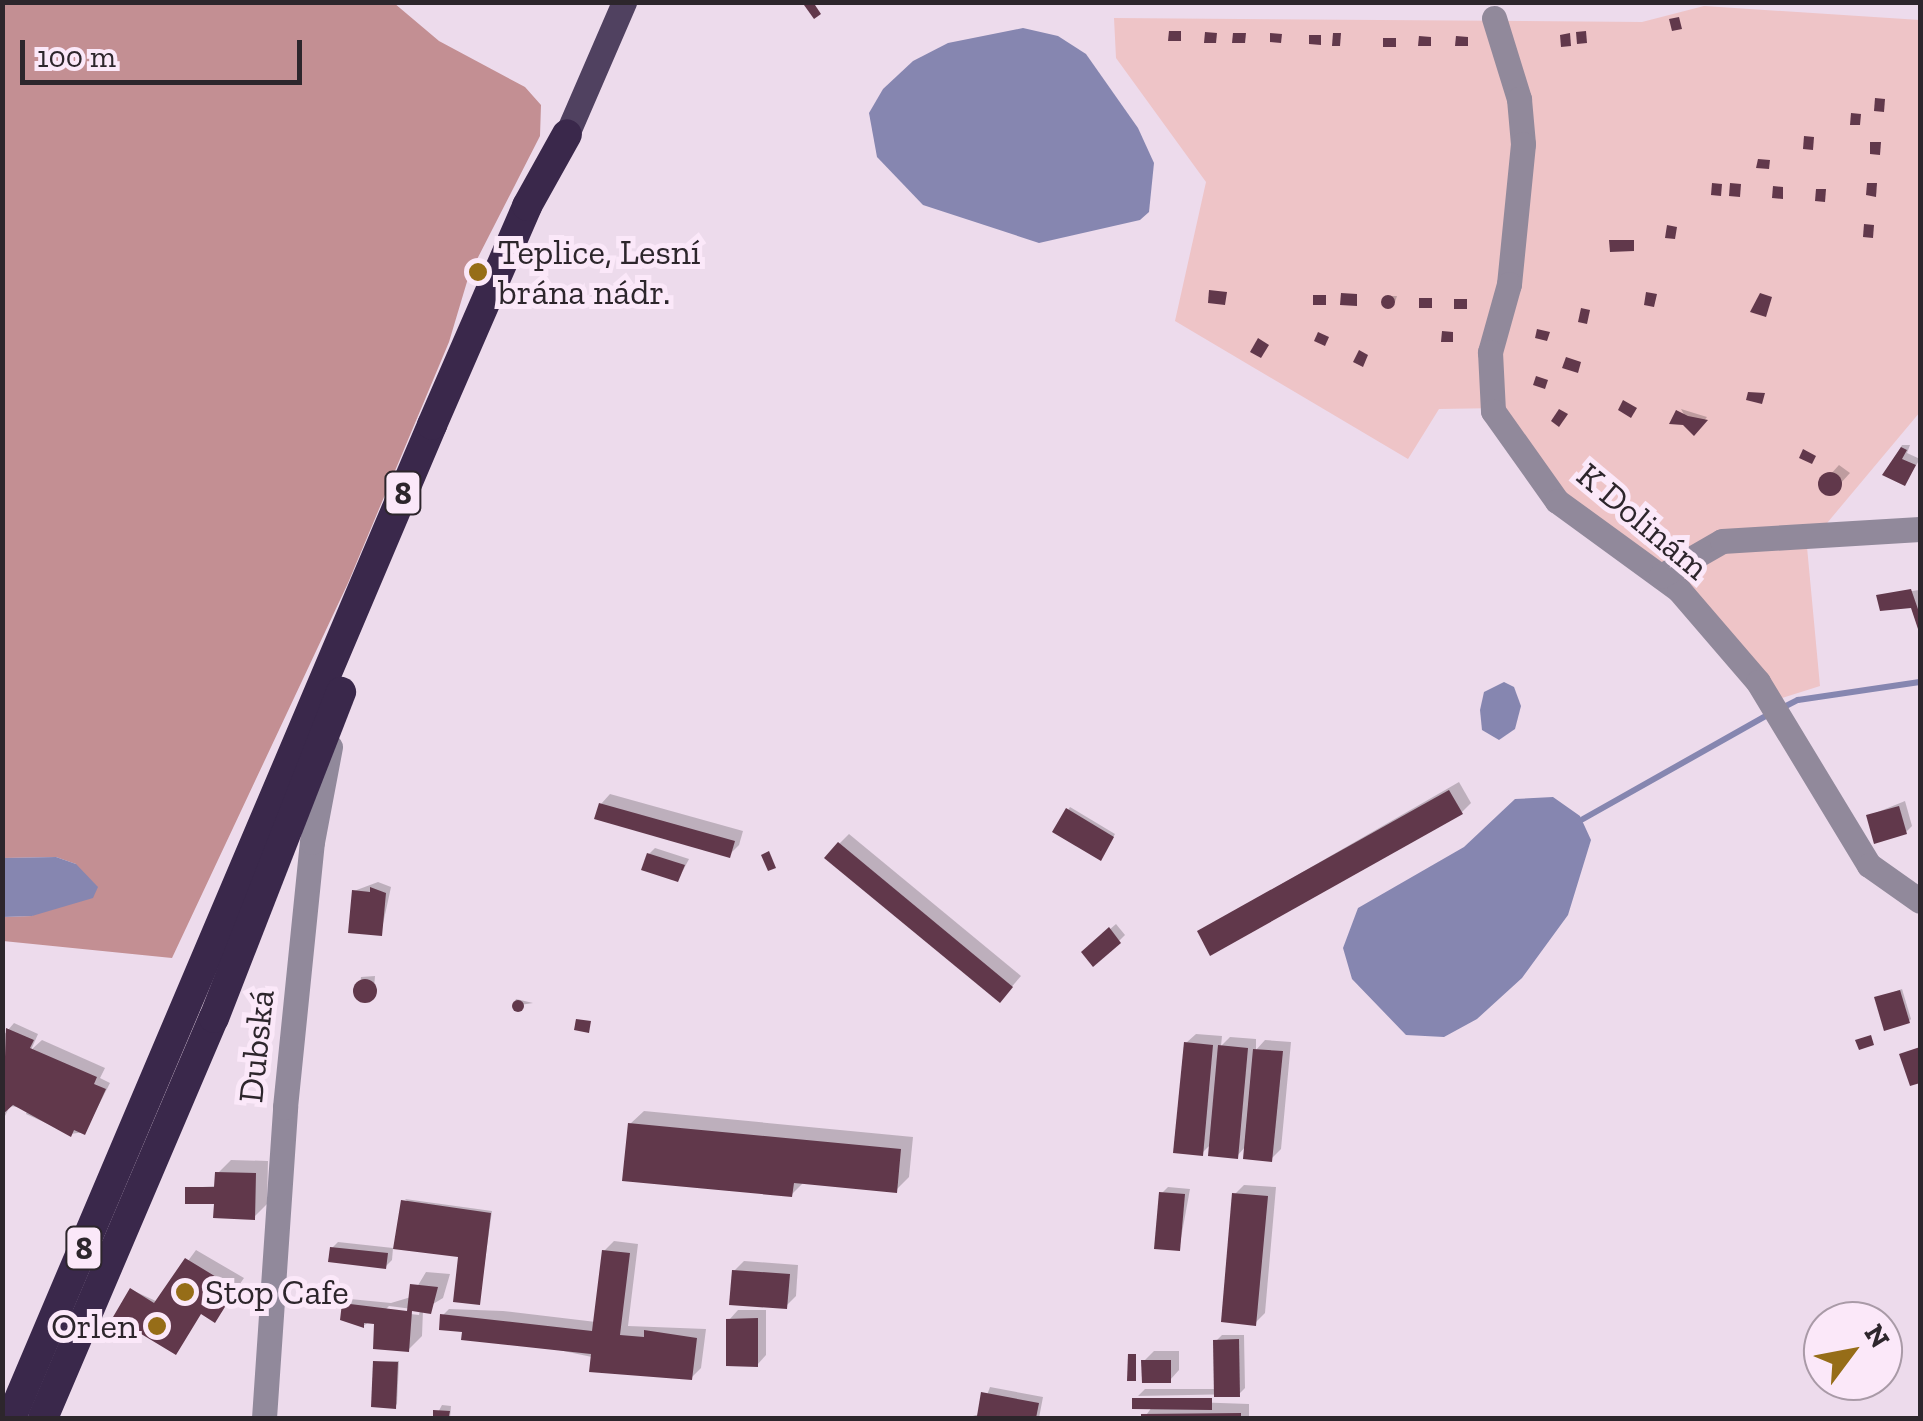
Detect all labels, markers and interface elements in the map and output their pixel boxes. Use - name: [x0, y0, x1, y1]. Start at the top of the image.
- scale bar: [25, 20, 308, 82]
- text: 100 m: [37, 39, 116, 75]
- place label: Teplice, Lesní brána nádr.: [498, 231, 701, 313]
- marker: Teplice, Lesní brána nádr.: [467, 261, 489, 283]
- street label: K Dolinám: [1568, 454, 1718, 588]
- road number: 8: [383, 466, 423, 520]
- street label: Dubská: [229, 987, 283, 1105]
- road number: 8: [64, 1221, 104, 1275]
- place label: Stop Cafe: [205, 1271, 349, 1313]
- marker: Stop Cafe: [174, 1281, 196, 1303]
- north arrow: [1803, 1301, 1903, 1401]
- place label: Orlen: [51, 1305, 137, 1347]
- marker: Orlen: [146, 1315, 168, 1337]
- text: N: [1858, 1318, 1897, 1354]

